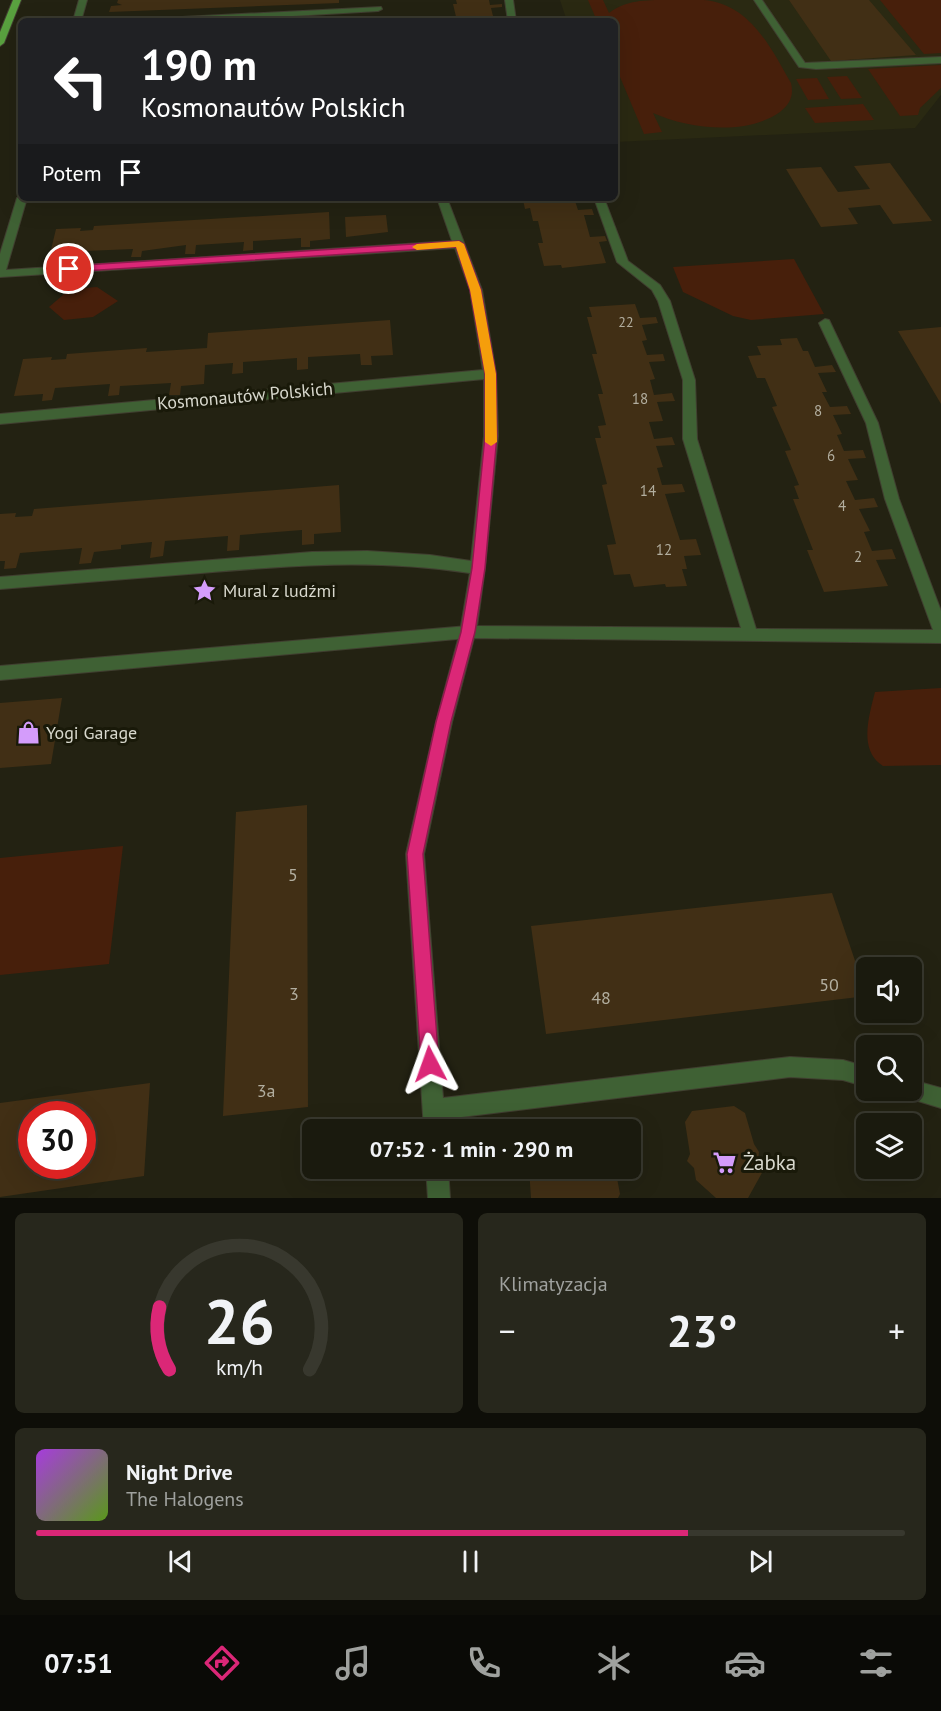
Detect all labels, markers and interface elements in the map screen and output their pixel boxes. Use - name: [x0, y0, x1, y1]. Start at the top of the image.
- text: 190 m: [141, 37, 257, 92]
- icon: left: [42, 42, 120, 120]
- text: Kosmonautów Polskich: [141, 90, 406, 124]
- icon: arrive: [114, 156, 147, 189]
- text: Potem: [42, 159, 102, 187]
- pin: [43, 243, 94, 294]
- icon: arrive: [52, 252, 85, 285]
- house number: 22: [618, 313, 634, 331]
- street label: Kosmonautów Polskich: [156, 376, 334, 415]
- house number: 18: [632, 389, 648, 408]
- house number: 8: [814, 401, 822, 420]
- house number: 6: [827, 446, 835, 465]
- house number: 14: [640, 481, 656, 500]
- house number: 4: [838, 496, 846, 515]
- house number: 12: [656, 540, 672, 559]
- house number: 2: [854, 547, 862, 566]
- place icon: Mural z ludźmi: [192, 578, 218, 604]
- place label: Mural z ludźmi: [223, 579, 336, 602]
- shop icon: Yogi Garage: [15, 720, 41, 746]
- place label: Yogi Garage: [46, 721, 137, 744]
- house number: 5: [288, 863, 298, 886]
- map controls: [856, 957, 922, 1179]
- button: sound: [856, 957, 922, 1023]
- house number: 50: [819, 973, 839, 996]
- house number: 3: [289, 982, 299, 1005]
- house number: 48: [591, 986, 611, 1009]
- position arrow: [398, 1032, 462, 1096]
- button: search: [856, 1035, 922, 1101]
- house number: 3a: [257, 1079, 275, 1102]
- speed limit sign: 30: [18, 1101, 96, 1179]
- button: layers: [856, 1113, 922, 1179]
- text: 07:52 · 1 min · 290 m: [370, 1135, 573, 1163]
- place label: Żabka: [743, 1149, 796, 1176]
- supermarket icon: Żabka: [712, 1150, 738, 1176]
- text: Klimatyzacja: [499, 1271, 608, 1297]
- text: 26: [204, 1280, 274, 1361]
- text: 23°: [667, 1301, 737, 1359]
- text: −: [499, 1309, 516, 1352]
- text: +: [888, 1309, 905, 1352]
- text: km/h: [215, 1353, 262, 1381]
- text: Night Drive: [126, 1458, 233, 1486]
- text: The Halogens: [126, 1486, 244, 1512]
- icon: previous: [164, 1545, 197, 1578]
- icon: pause: [454, 1545, 487, 1578]
- icon: next: [744, 1545, 777, 1578]
- icon: directions: [201, 1642, 243, 1684]
- icon: music: [332, 1642, 374, 1684]
- icon: phone: [463, 1642, 505, 1684]
- icon: climate: [593, 1642, 635, 1684]
- icon: car: [724, 1642, 766, 1684]
- icon: filters: [855, 1642, 897, 1684]
- text: 07:51: [44, 1646, 113, 1680]

